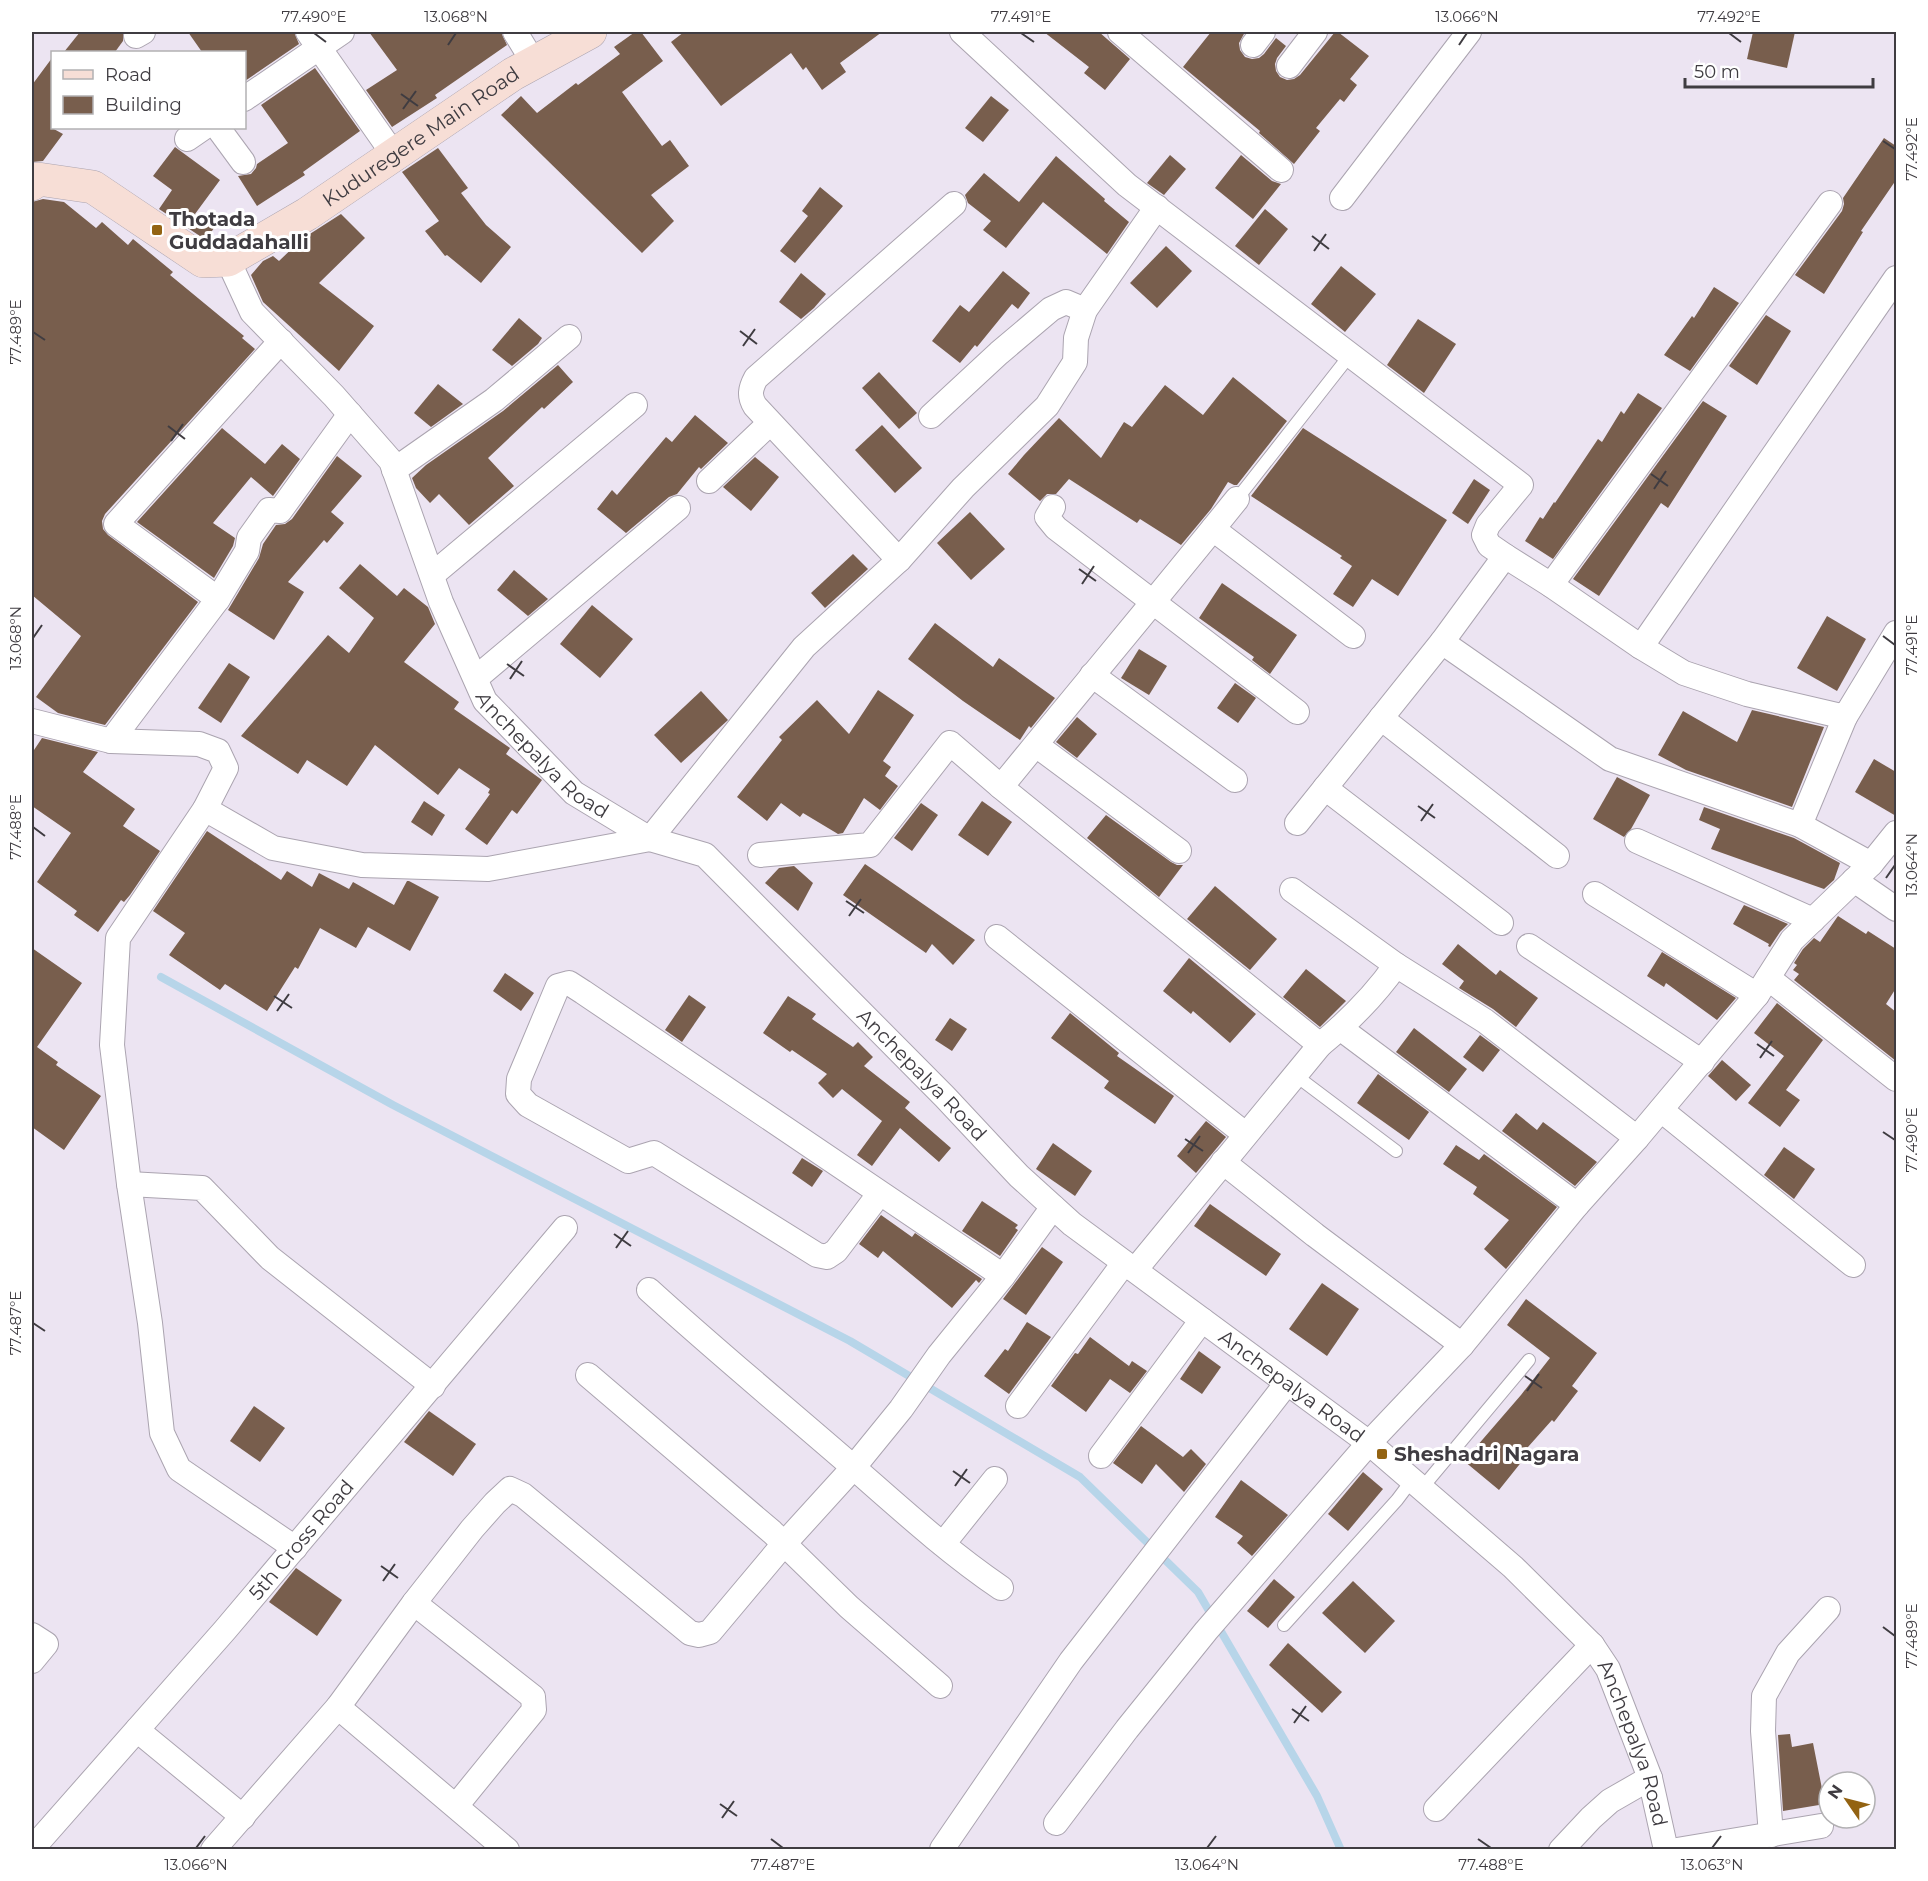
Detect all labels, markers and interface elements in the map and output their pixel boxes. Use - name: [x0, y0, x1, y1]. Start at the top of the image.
- text: 77.490°E: [281, 7, 347, 26]
- text: 13.068°N: [424, 7, 488, 26]
- text: 77.491°E: [991, 7, 1051, 26]
- text: 13.066°N: [1435, 7, 1499, 26]
- text: 77.492°E: [1697, 7, 1761, 26]
- legend: [51, 51, 246, 129]
- scale bar: [1685, 51, 1872, 89]
- street label: Kuduregere Main Road: [318, 61, 524, 212]
- text: 50 m: [1694, 61, 1740, 83]
- text: Road: [105, 64, 152, 86]
- text: Building: [105, 94, 182, 116]
- text: 77.492°E: [1902, 117, 1921, 181]
- place label: Thotada Guddadahalli: [169, 207, 309, 254]
- marker: Thotada Guddadahalli: [150, 223, 164, 237]
- text: 77.489°E: [6, 300, 25, 365]
- text: 13.068°N: [6, 606, 25, 670]
- text: 77.491°E: [1902, 615, 1921, 675]
- street label: Anchepalya Road: [471, 688, 613, 823]
- text: 77.488°E: [6, 794, 25, 860]
- text: 13.064°N: [1902, 833, 1921, 897]
- street label: Anchepalya Road: [852, 1004, 992, 1146]
- text: 77.490°E: [1902, 1107, 1921, 1173]
- text: 77.487°E: [6, 1291, 25, 1355]
- street label: Anchepalya Road: [1214, 1325, 1369, 1448]
- place label: Sheshadri Nagara: [1394, 1442, 1579, 1466]
- marker: Sheshadri Nagara: [1375, 1447, 1389, 1461]
- street label: 5th Cross Road: [244, 1475, 359, 1605]
- text: 77.489°E: [1902, 1604, 1921, 1669]
- street label: Anchepalya Road: [1593, 1655, 1672, 1828]
- north arrow: [1817, 1770, 1877, 1830]
- text: N: [1824, 1781, 1847, 1802]
- text: 13.066°N: [164, 1855, 228, 1874]
- text: 77.487°E: [751, 1855, 815, 1874]
- text: 13.064°N: [1175, 1855, 1239, 1874]
- text: 77.488°E: [1458, 1855, 1524, 1874]
- text: 13.063°N: [1681, 1855, 1743, 1874]

